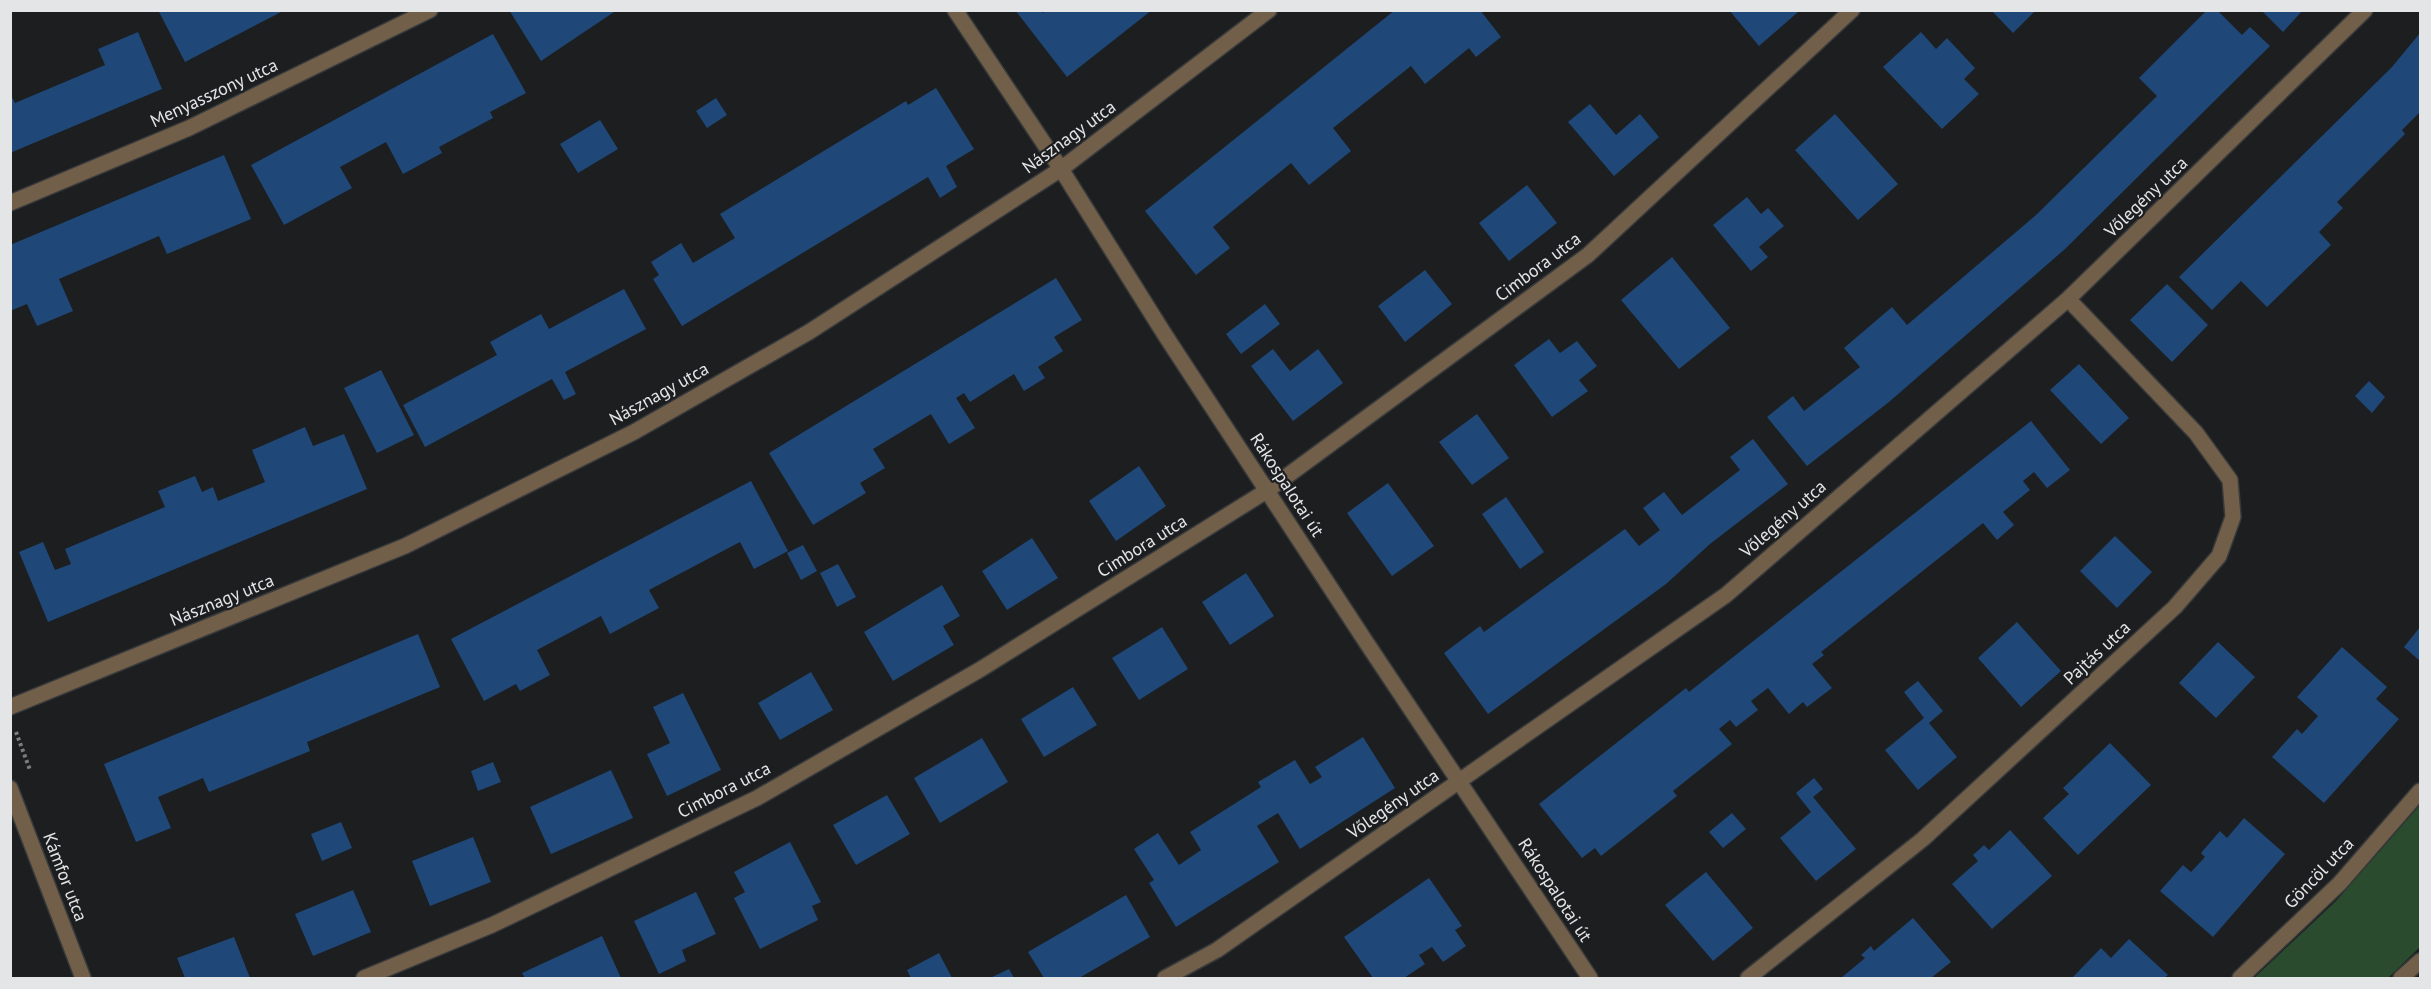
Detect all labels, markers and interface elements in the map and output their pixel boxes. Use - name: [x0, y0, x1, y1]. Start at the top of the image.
- street label: Menyasszony utca: [146, 53, 281, 132]
- street label: Násznagy utca: [1017, 95, 1120, 178]
- street label: Vőlegény utca: [2098, 151, 2192, 243]
- street label: Cimbora utca: [1490, 227, 1585, 306]
- street label: Násznagy utca: [605, 357, 713, 430]
- street label: Rákospalotai út: [1245, 429, 1330, 541]
- street label: Vőlegény utca: [1734, 475, 1831, 563]
- street label: Cimbora utca: [1093, 509, 1191, 582]
- street label: Násznagy utca: [166, 568, 277, 631]
- street label: Pajtás utca: [2058, 616, 2135, 689]
- street label: Cimbora utca: [673, 756, 774, 823]
- street label: Vőlegény utca: [1342, 764, 1443, 844]
- street label: Kámfor utca: [38, 829, 93, 924]
- street label: Göncöl utca: [2279, 832, 2358, 913]
- street label: Rákospalotai út: [1513, 834, 1598, 946]

